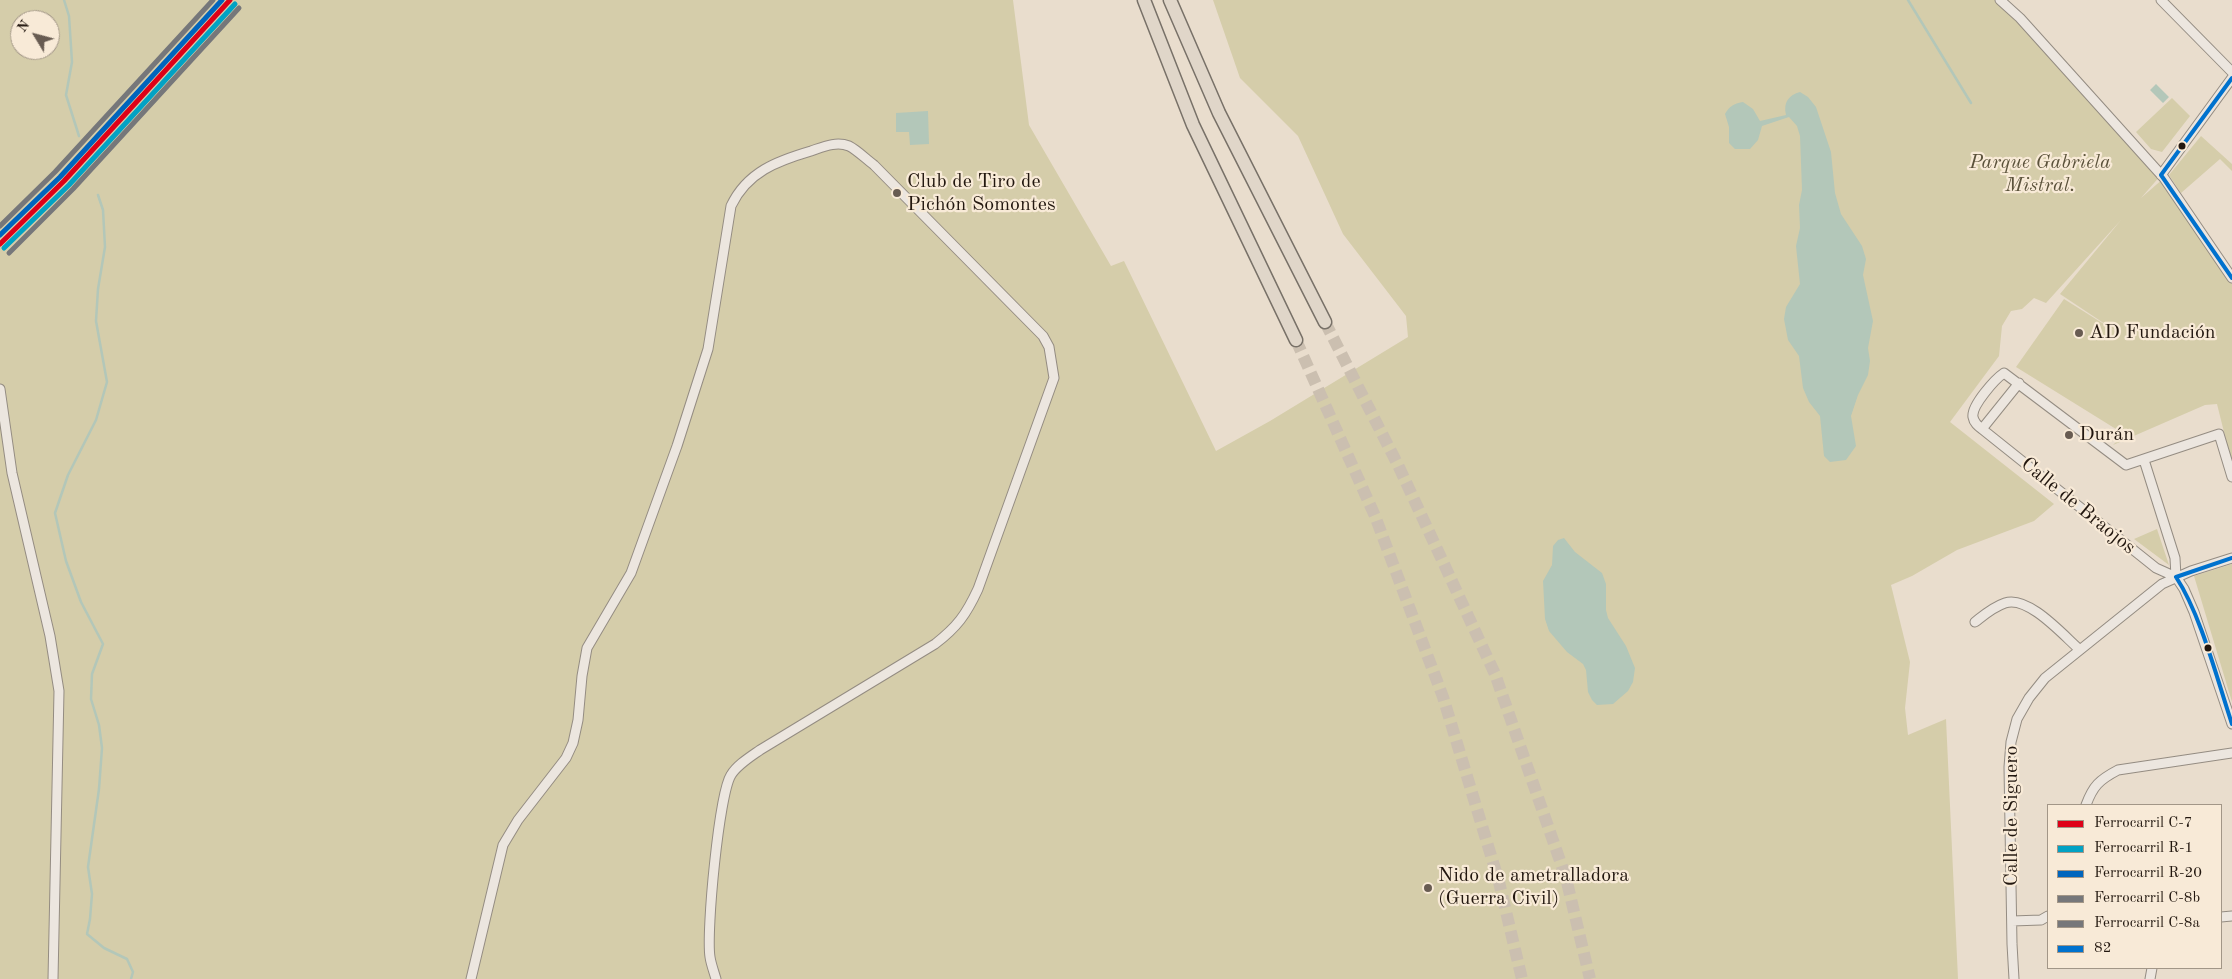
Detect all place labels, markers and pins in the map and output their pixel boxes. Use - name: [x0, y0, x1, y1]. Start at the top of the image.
- unlabelled marker: [2177, 141, 2187, 151]
- place label: Club de Tiro de Pichón Somontes: [907, 170, 1056, 217]
- marker: Club de Tiro de Pichón Somontes: [891, 187, 903, 199]
- place label: AD Fundación: [2089, 321, 2216, 345]
- marker: AD Fundación: [2073, 327, 2085, 339]
- place label: Durán: [2079, 423, 2134, 447]
- marker: Durán: [2063, 429, 2075, 441]
- unlabelled marker: [2203, 643, 2213, 653]
- place label: Nido de ametralladora (Guerra Civil): [1438, 864, 1629, 911]
- marker: Nido de ametralladora (Guerra Civil): [1422, 882, 1434, 894]

